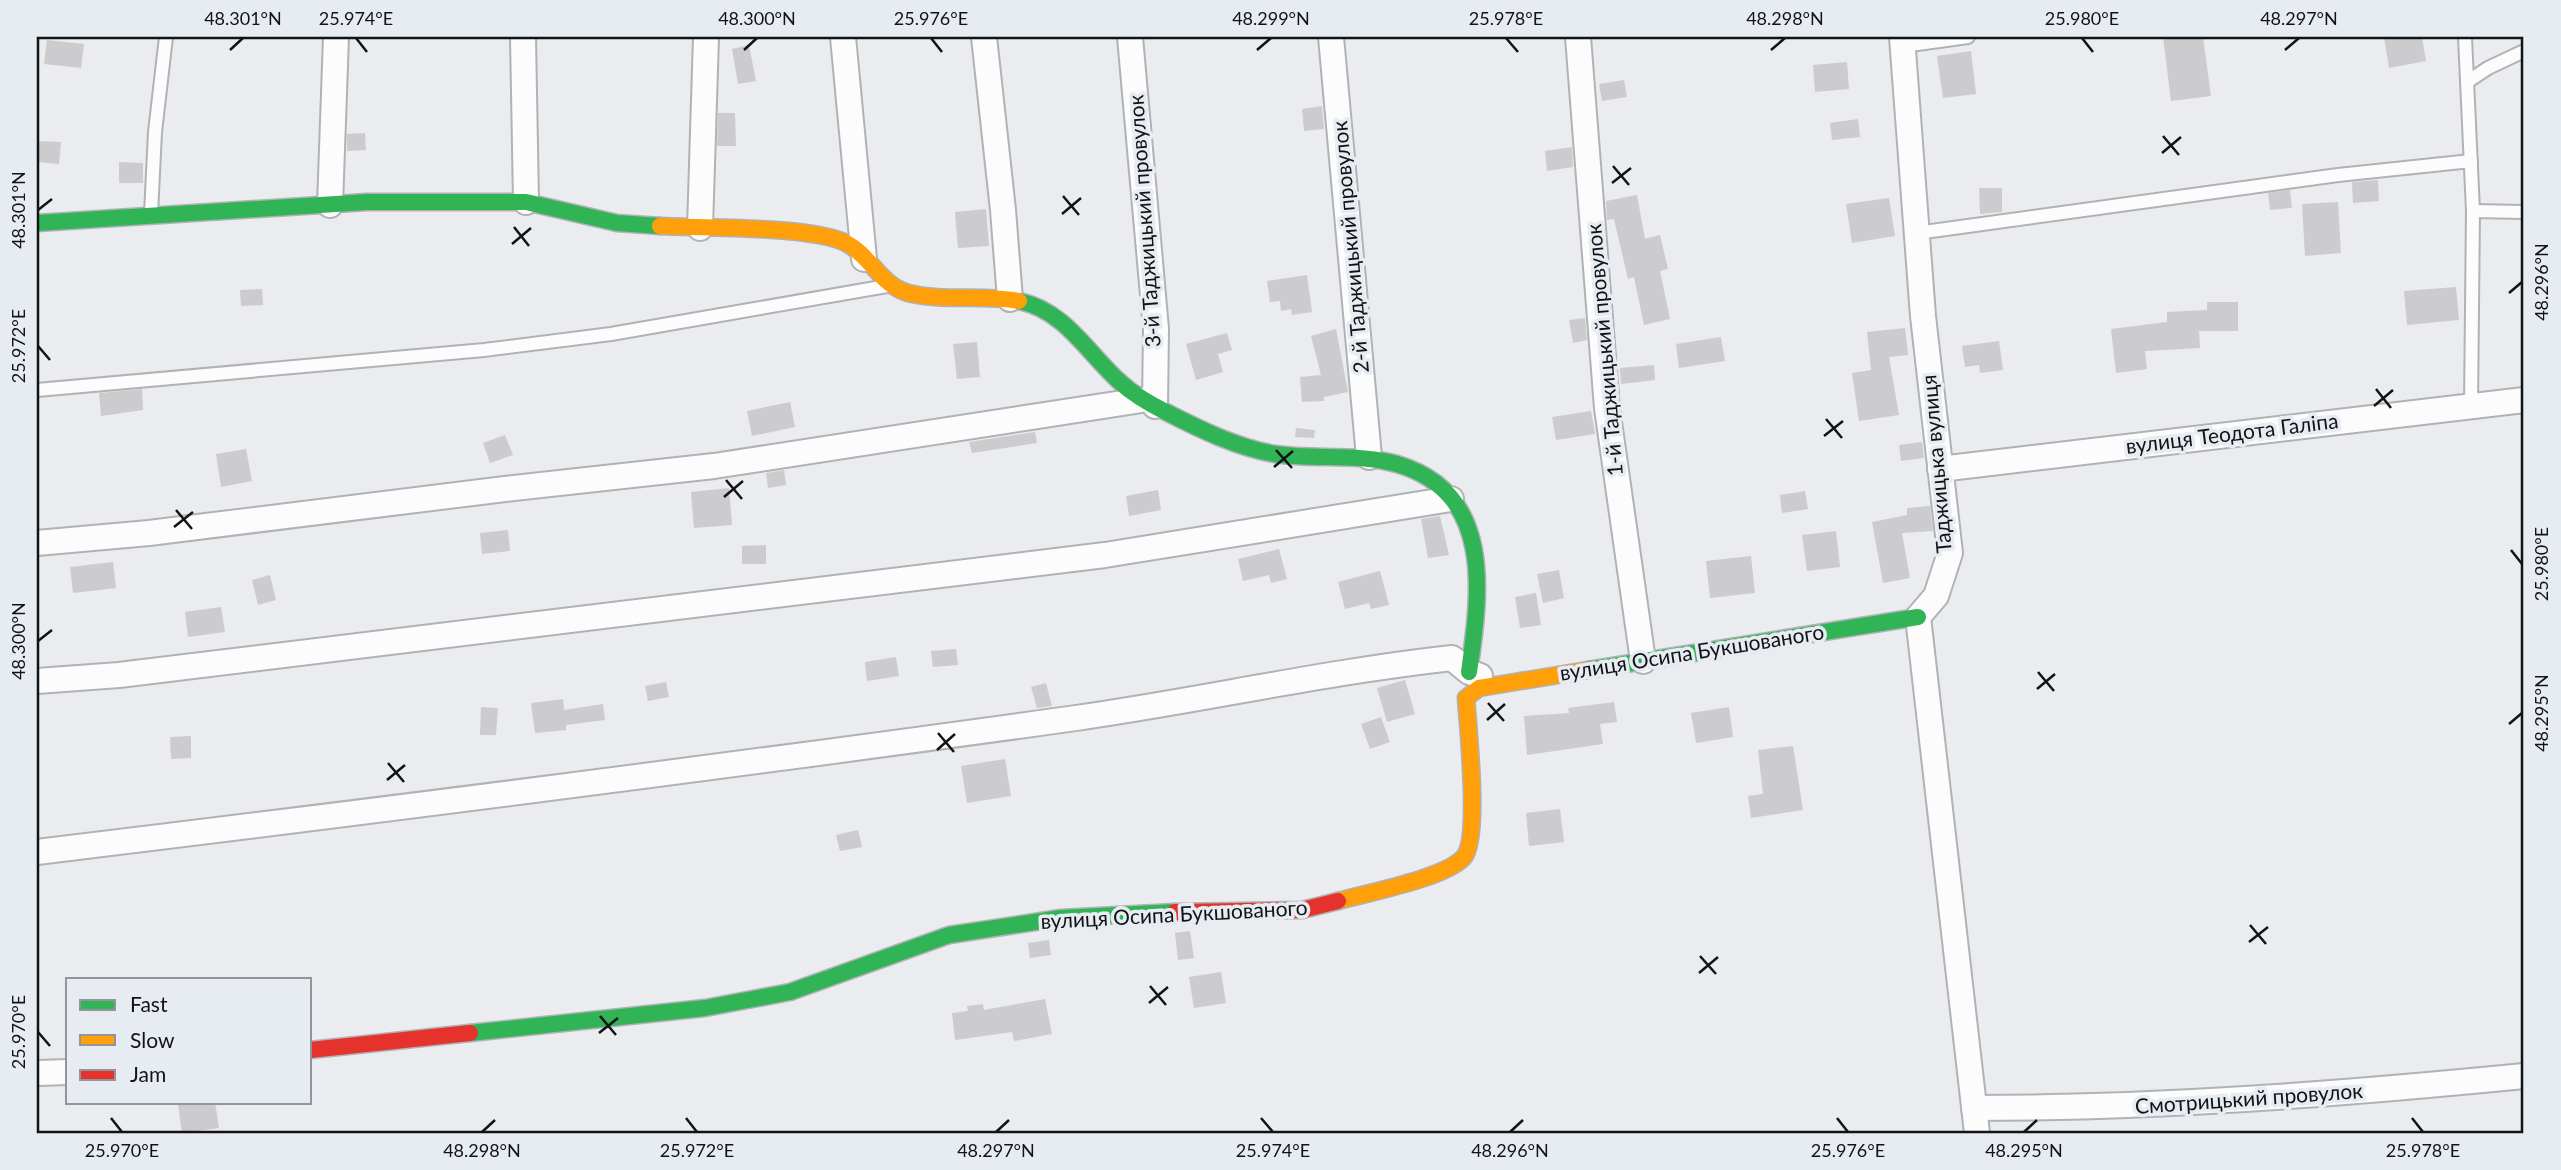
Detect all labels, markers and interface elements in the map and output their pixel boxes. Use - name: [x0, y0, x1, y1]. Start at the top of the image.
- text: 48.301°N: [204, 7, 282, 29]
- text: 25.974°E: [319, 7, 393, 29]
- text: 48.300°N: [718, 7, 796, 29]
- text: 25.976°E: [894, 7, 968, 29]
- text: 48.299°N: [1232, 7, 1310, 29]
- text: 25.978°E: [1469, 7, 1543, 29]
- text: 48.298°N: [1746, 7, 1824, 29]
- text: 25.980°E: [2045, 7, 2119, 29]
- text: 48.297°N: [2260, 7, 2338, 29]
- street label: 3-й Таджицький провулок: [1122, 94, 1165, 348]
- street label: 2-й Таджицький провулок: [1326, 120, 1373, 374]
- text: 48.301°N: [7, 171, 29, 249]
- street label: 1-й Таджицький провулок: [1580, 223, 1627, 477]
- text: 48.296°N: [2530, 243, 2552, 321]
- text: 25.972°E: [7, 309, 29, 383]
- street label: Таджицька вулиця: [1915, 374, 1956, 554]
- street label: вулиця Теодота Галіпа: [2124, 407, 2340, 458]
- text: 25.980°E: [2530, 527, 2552, 601]
- text: 48.300°N: [7, 602, 29, 680]
- street label: вулиця Осипа Букшованого: [1558, 618, 1826, 685]
- text: 48.295°N: [2530, 674, 2552, 752]
- street label: вулиця Осипа Букшованого: [1040, 894, 1308, 933]
- legend: [66, 978, 312, 1104]
- text: Fast: [130, 991, 168, 1016]
- text: 25.970°E: [7, 995, 29, 1069]
- text: Slow: [130, 1027, 175, 1052]
- text: Jam: [130, 1061, 166, 1086]
- street label: Смотрицький провулок: [2134, 1077, 2364, 1118]
- text: 25.970°E: [85, 1139, 159, 1161]
- text: 48.298°N: [443, 1139, 521, 1161]
- text: 25.972°E: [660, 1139, 734, 1161]
- text: 48.297°N: [957, 1139, 1035, 1161]
- text: 25.974°E: [1236, 1139, 1310, 1161]
- text: 48.296°N: [1471, 1139, 1549, 1161]
- text: 25.976°E: [1811, 1139, 1885, 1161]
- text: 48.295°N: [1985, 1139, 2063, 1161]
- text: 25.978°E: [2386, 1139, 2460, 1161]

